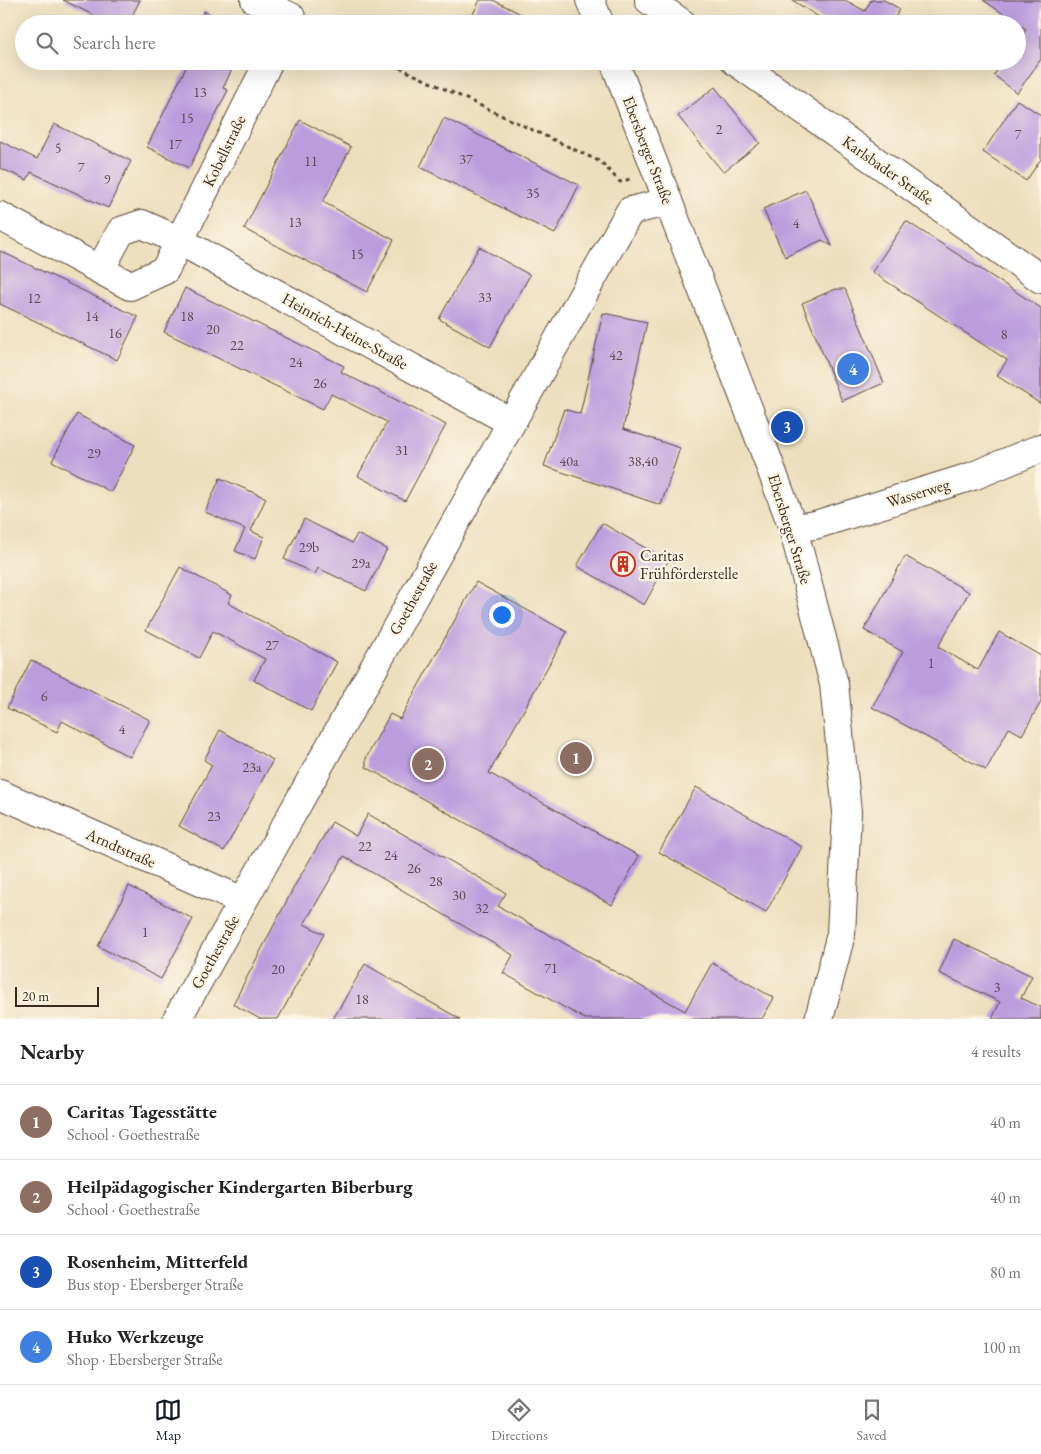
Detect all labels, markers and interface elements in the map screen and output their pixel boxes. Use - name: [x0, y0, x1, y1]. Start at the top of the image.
- search box: [15, 15, 1026, 70]
- icon: search: [33, 29, 61, 57]
- text: Search here: [73, 30, 155, 55]
- house number: 13: [193, 83, 207, 101]
- street label: Ebersberger Straße: [618, 93, 678, 207]
- house number: 15: [180, 109, 194, 127]
- street label: Kobellstraße: [198, 112, 250, 190]
- house number: 2: [716, 120, 723, 138]
- house number: 7: [1015, 125, 1022, 143]
- street label: Karlsbader Straße: [838, 131, 938, 209]
- house number: 17: [168, 135, 182, 153]
- house number: 5: [55, 139, 61, 157]
- house number: 37: [459, 150, 473, 168]
- house number: 11: [304, 152, 318, 170]
- house number: 7: [78, 158, 85, 176]
- house number: 9: [104, 170, 111, 188]
- house number: 35: [526, 184, 540, 202]
- house number: 13: [288, 213, 302, 231]
- house number: 4: [793, 214, 800, 232]
- house number: 15: [350, 245, 364, 263]
- street label: Heinrich-Heine-Straße: [278, 288, 412, 374]
- house number: 33: [478, 288, 492, 306]
- house number: 12: [27, 289, 41, 307]
- house number: 14: [85, 307, 99, 325]
- house number: 18: [180, 307, 194, 325]
- house number: 20: [206, 320, 220, 338]
- house number: 16: [108, 324, 122, 342]
- house number: 8: [1001, 325, 1008, 343]
- house number: 22: [230, 336, 244, 354]
- house number: 42: [609, 346, 623, 364]
- pin: 4: [837, 350, 869, 388]
- house number: 24: [289, 353, 303, 371]
- house number: 26: [313, 374, 327, 392]
- pin: 3: [771, 408, 803, 446]
- house number: 31: [395, 441, 409, 459]
- house number: 29: [87, 444, 101, 462]
- house number: 40a: [559, 452, 579, 470]
- house number: 38,40: [628, 452, 658, 470]
- street label: Ebersberger Straße: [763, 471, 817, 587]
- street label: Wasserweg: [884, 473, 953, 513]
- house number: 29b: [299, 538, 319, 556]
- place label: Caritas Frühförderstelle: [640, 545, 738, 584]
- building icon: Caritas Frühförderstelle: [610, 551, 636, 577]
- house number: 29a: [351, 554, 371, 572]
- street label: Goethestraße: [384, 557, 442, 639]
- your location: [489, 602, 515, 628]
- house number: 27: [265, 636, 279, 654]
- house number: 1: [928, 654, 934, 672]
- house number: 6: [41, 687, 48, 705]
- house number: 4: [119, 720, 126, 738]
- pin: 1: [560, 739, 592, 777]
- pin: 2: [412, 745, 444, 783]
- house number: 23a: [242, 758, 262, 776]
- house number: 23: [207, 807, 221, 825]
- street label: Arndtstraße: [82, 823, 159, 873]
- house number: 22: [358, 837, 372, 855]
- house number: 24: [384, 846, 398, 864]
- house number: 26: [407, 859, 421, 877]
- house number: 28: [429, 872, 443, 890]
- house number: 30: [452, 886, 466, 904]
- house number: 32: [475, 899, 489, 917]
- street label: Goethestraße: [186, 911, 244, 993]
- house number: 1: [142, 923, 148, 941]
- house number: 71: [544, 959, 558, 977]
- house number: 20: [271, 960, 285, 978]
- house number: 3: [994, 978, 1001, 996]
- scale bar: [15, 984, 99, 1007]
- text: 20 m: [22, 987, 49, 1005]
- house number: 18: [355, 990, 369, 1008]
- text: Nearby: [20, 1038, 84, 1065]
- text: 4 results: [971, 1041, 1021, 1062]
- text: Caritas Tagesstätte: [67, 1099, 217, 1124]
- text: 1: [32, 1112, 40, 1133]
- text: 40 m: [990, 1112, 1021, 1133]
- text: School · Goethestraße: [67, 1124, 200, 1145]
- text: Heilpädagogischer Kindergarten Biberburg: [67, 1174, 413, 1199]
- text: 2: [32, 1187, 40, 1208]
- text: 40 m: [990, 1187, 1021, 1208]
- text: School · Goethestraße: [67, 1199, 200, 1220]
- text: Rosenheim, Mitterfeld: [67, 1249, 248, 1274]
- text: 3: [32, 1262, 40, 1283]
- text: 80 m: [990, 1262, 1021, 1283]
- text: Bus stop · Ebersberger Straße: [67, 1274, 243, 1295]
- text: Huko Werkzeuge: [67, 1324, 204, 1349]
- text: 4: [32, 1337, 40, 1358]
- text: 100 m: [982, 1337, 1021, 1358]
- text: Shop · Ebersberger Straße: [67, 1349, 223, 1370]
- tab: Map: [154, 1396, 182, 1444]
- tab: Directions: [491, 1396, 548, 1444]
- tab: Saved: [857, 1396, 887, 1444]

